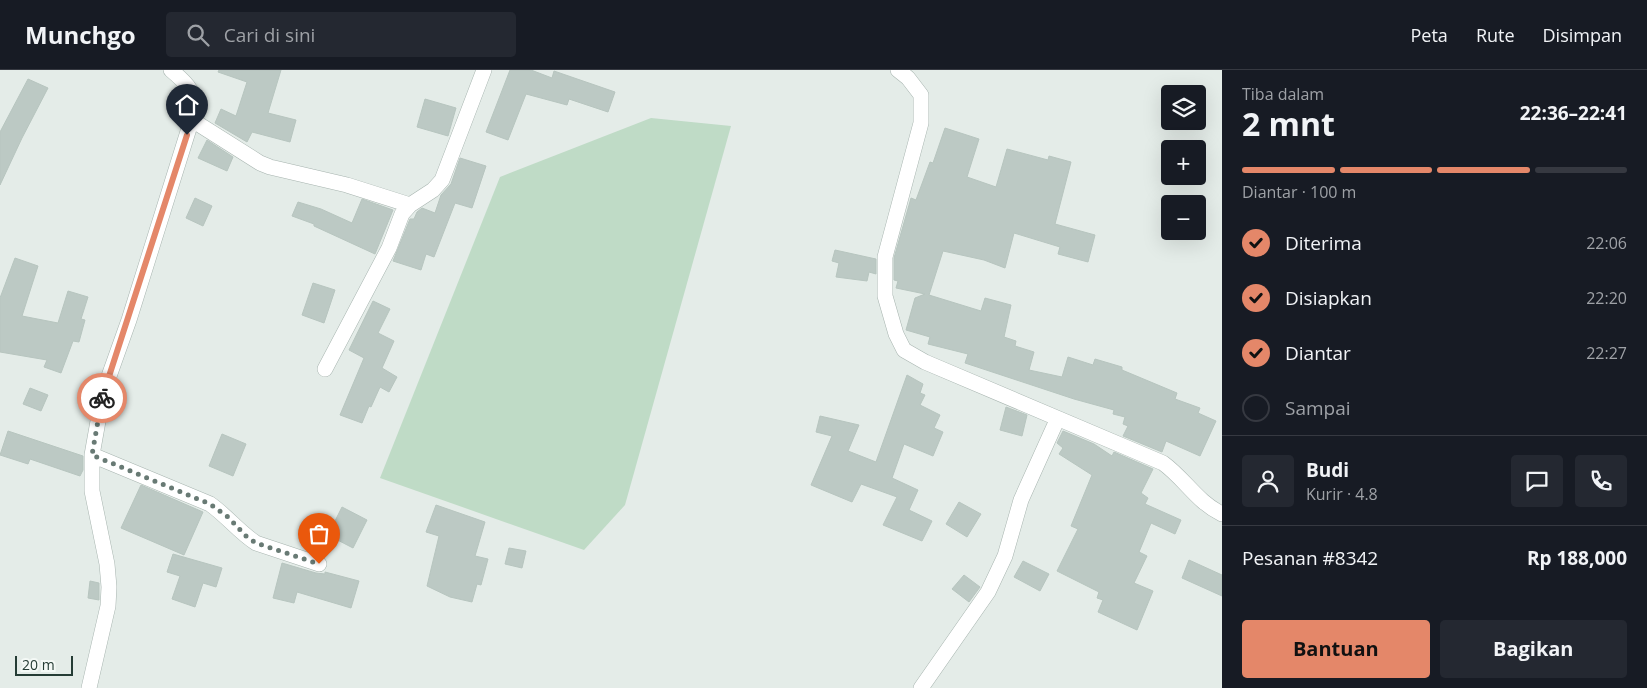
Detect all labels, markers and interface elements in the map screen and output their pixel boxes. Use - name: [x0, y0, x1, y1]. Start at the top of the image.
- search box: [166, 12, 516, 57]
- text: Munchgo: [25, 18, 136, 51]
- icon: search: [184, 21, 212, 49]
- text: Cari di sini: [224, 22, 315, 48]
- text: Peta: [1411, 23, 1448, 47]
- text: Rute: [1476, 23, 1515, 47]
- text: Disimpan: [1543, 23, 1622, 47]
- text: Tiba dalam: [1242, 83, 1324, 105]
- pin: [166, 84, 208, 135]
- map controls: [1161, 85, 1206, 240]
- button: layers: [1161, 85, 1206, 130]
- icon: home: [173, 91, 201, 119]
- text: 22:36–22:41: [1520, 100, 1627, 126]
- text: 2 mnt: [1242, 102, 1335, 145]
- button: +: [1161, 140, 1206, 185]
- text: Diantar · 100 m: [1242, 181, 1356, 203]
- button: −: [1161, 195, 1206, 240]
- icon: check: [1242, 229, 1270, 257]
- text: Diterima: [1285, 230, 1362, 256]
- text: 22:06: [1586, 232, 1627, 254]
- icon: check: [1242, 284, 1270, 312]
- text: Disiapkan: [1285, 285, 1372, 311]
- text: 22:20: [1586, 287, 1627, 309]
- icon: check: [1242, 339, 1270, 367]
- text: Diantar: [1285, 340, 1351, 366]
- text: 22:27: [1586, 342, 1627, 364]
- courier: [77, 373, 127, 423]
- icon: bike: [88, 384, 116, 412]
- text: Sampai: [1285, 395, 1351, 421]
- button: person: [1242, 455, 1294, 507]
- button: chat: [1511, 455, 1563, 507]
- button: phone: [1575, 455, 1627, 507]
- text: Budi: [1306, 457, 1349, 483]
- text: Kurir · 4.8: [1306, 483, 1378, 505]
- pin: [298, 513, 340, 564]
- icon: bag: [305, 520, 333, 548]
- text: Pesanan #8342: [1242, 545, 1378, 571]
- text: Rp 188,000: [1527, 545, 1627, 571]
- button: Bantuan: [1242, 620, 1430, 678]
- button: Bagikan: [1440, 620, 1627, 678]
- scale bar: [15, 653, 72, 676]
- text: 20 m: [22, 655, 55, 674]

